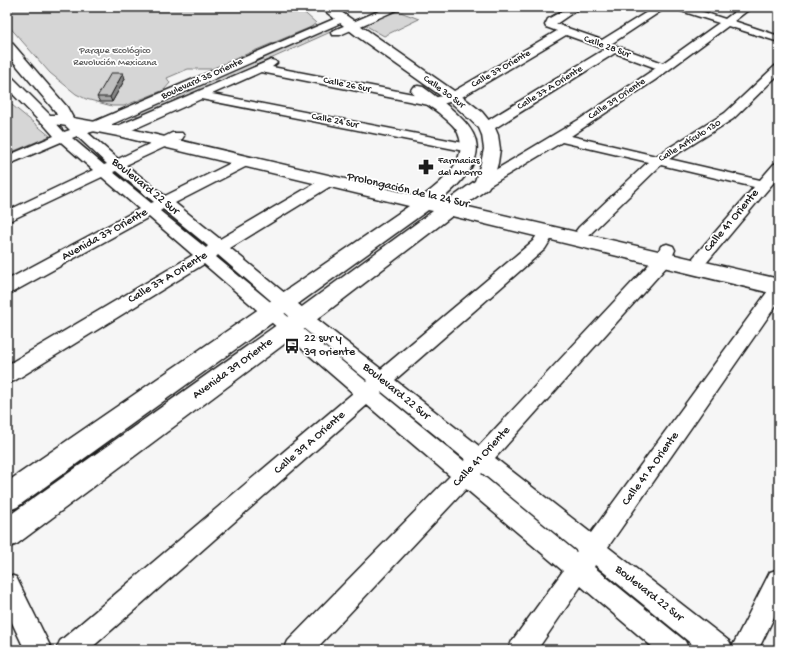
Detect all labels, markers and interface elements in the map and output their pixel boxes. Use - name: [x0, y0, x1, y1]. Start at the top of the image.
- street label: Calle 28 Sur: [582, 33, 633, 61]
- park label: Parque Ecológico Revolución Mexicana: [73, 45, 157, 69]
- street label: Calle 37 Oriente: [469, 47, 534, 91]
- street label: Boulevard 35 Oriente: [159, 55, 245, 103]
- street label: Calle 37 A Oriente: [515, 63, 586, 113]
- street label: Calle 30 Sur: [421, 73, 469, 112]
- street label: Calle 26 Sur: [322, 75, 373, 96]
- street label: Calle 39 Oriente: [586, 75, 649, 123]
- street label: Calle 24 Sur: [310, 111, 361, 132]
- street label: Calle Artículo 130: [657, 117, 724, 165]
- street label: Boulevard 22 Sur: [108, 155, 183, 220]
- place label: Farmacias del Ahorro: [437, 155, 482, 179]
- pharmacy icon: Farmacias del Ahorro: [417, 158, 435, 176]
- street label: Prolongación de la 24 Sur: [345, 170, 472, 212]
- street label: Calle 41 Oriente: [702, 186, 763, 255]
- street label: Avenida 37 Oriente: [60, 205, 151, 264]
- street label: Calle 37 A Oriente: [126, 248, 211, 307]
- place label: 22 sur y 39 oriente: [303, 332, 356, 360]
- street label: Avenida 39 Oriente: [190, 335, 276, 403]
- bus stop icon: 22 sur y 39 oriente: [283, 337, 301, 355]
- street label: Boulevard 22 Sur: [359, 360, 434, 425]
- street label: Calle 39 A Oriente: [272, 408, 349, 478]
- street label: Calle 41 Oriente: [450, 423, 514, 490]
- street label: Calle 41 A Oriente: [620, 429, 683, 509]
- street label: Boulevard 22 Sur: [611, 562, 687, 626]

